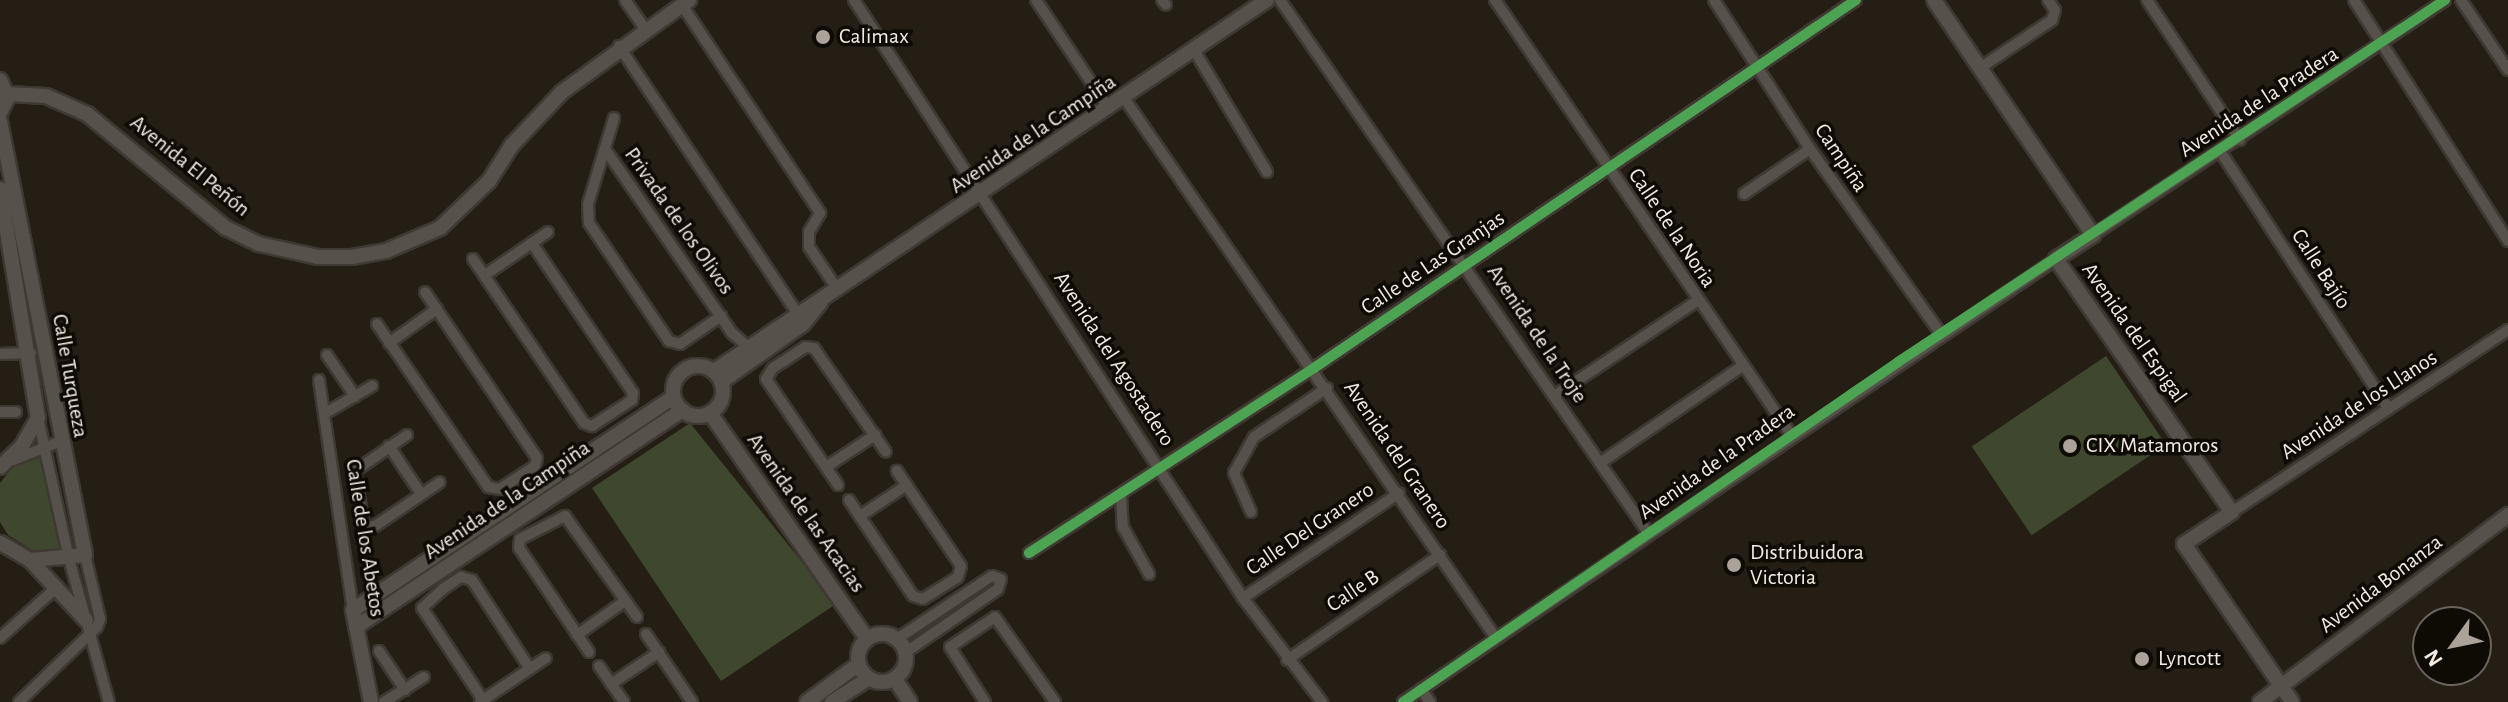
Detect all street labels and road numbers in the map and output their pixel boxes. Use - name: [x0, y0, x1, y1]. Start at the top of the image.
- street label: Avenida de la Pradera: [2174, 41, 2344, 163]
- street label: Avenida de la Campiña: [945, 69, 1121, 199]
- street label: Avenida El Peñón: [125, 110, 255, 222]
- street label: Campiña: [1809, 119, 1873, 197]
- street label: Privada de los Olivos: [618, 142, 740, 300]
- street label: Calle de la Noria: [1622, 163, 1722, 293]
- street label: Calle de Las Granjas: [1356, 205, 1510, 321]
- street label: Calle Bajío: [2285, 224, 2357, 314]
- street label: Avenida del Espigal: [2076, 258, 2192, 408]
- street label: Avenida de la Troje: [1481, 260, 1593, 408]
- street label: Avenida del Agostadero: [1048, 267, 1180, 451]
- street label: Calle Turqueza: [46, 312, 94, 440]
- street label: Avenida de los Llanos: [2276, 345, 2442, 465]
- street label: Avenida del Granero: [1338, 376, 1456, 534]
- street label: Avenida de la Pradera: [1634, 398, 1800, 526]
- street label: Avenida de las Acacias: [741, 428, 871, 598]
- street label: Avenida de la Campiña: [419, 435, 595, 565]
- street label: Calle de los Abetos: [340, 457, 390, 619]
- street label: Calle Del Granero: [1241, 476, 1379, 582]
- street label: Avenida Bonanza: [2314, 529, 2448, 639]
- street label: Calle B: [1322, 564, 1384, 618]

